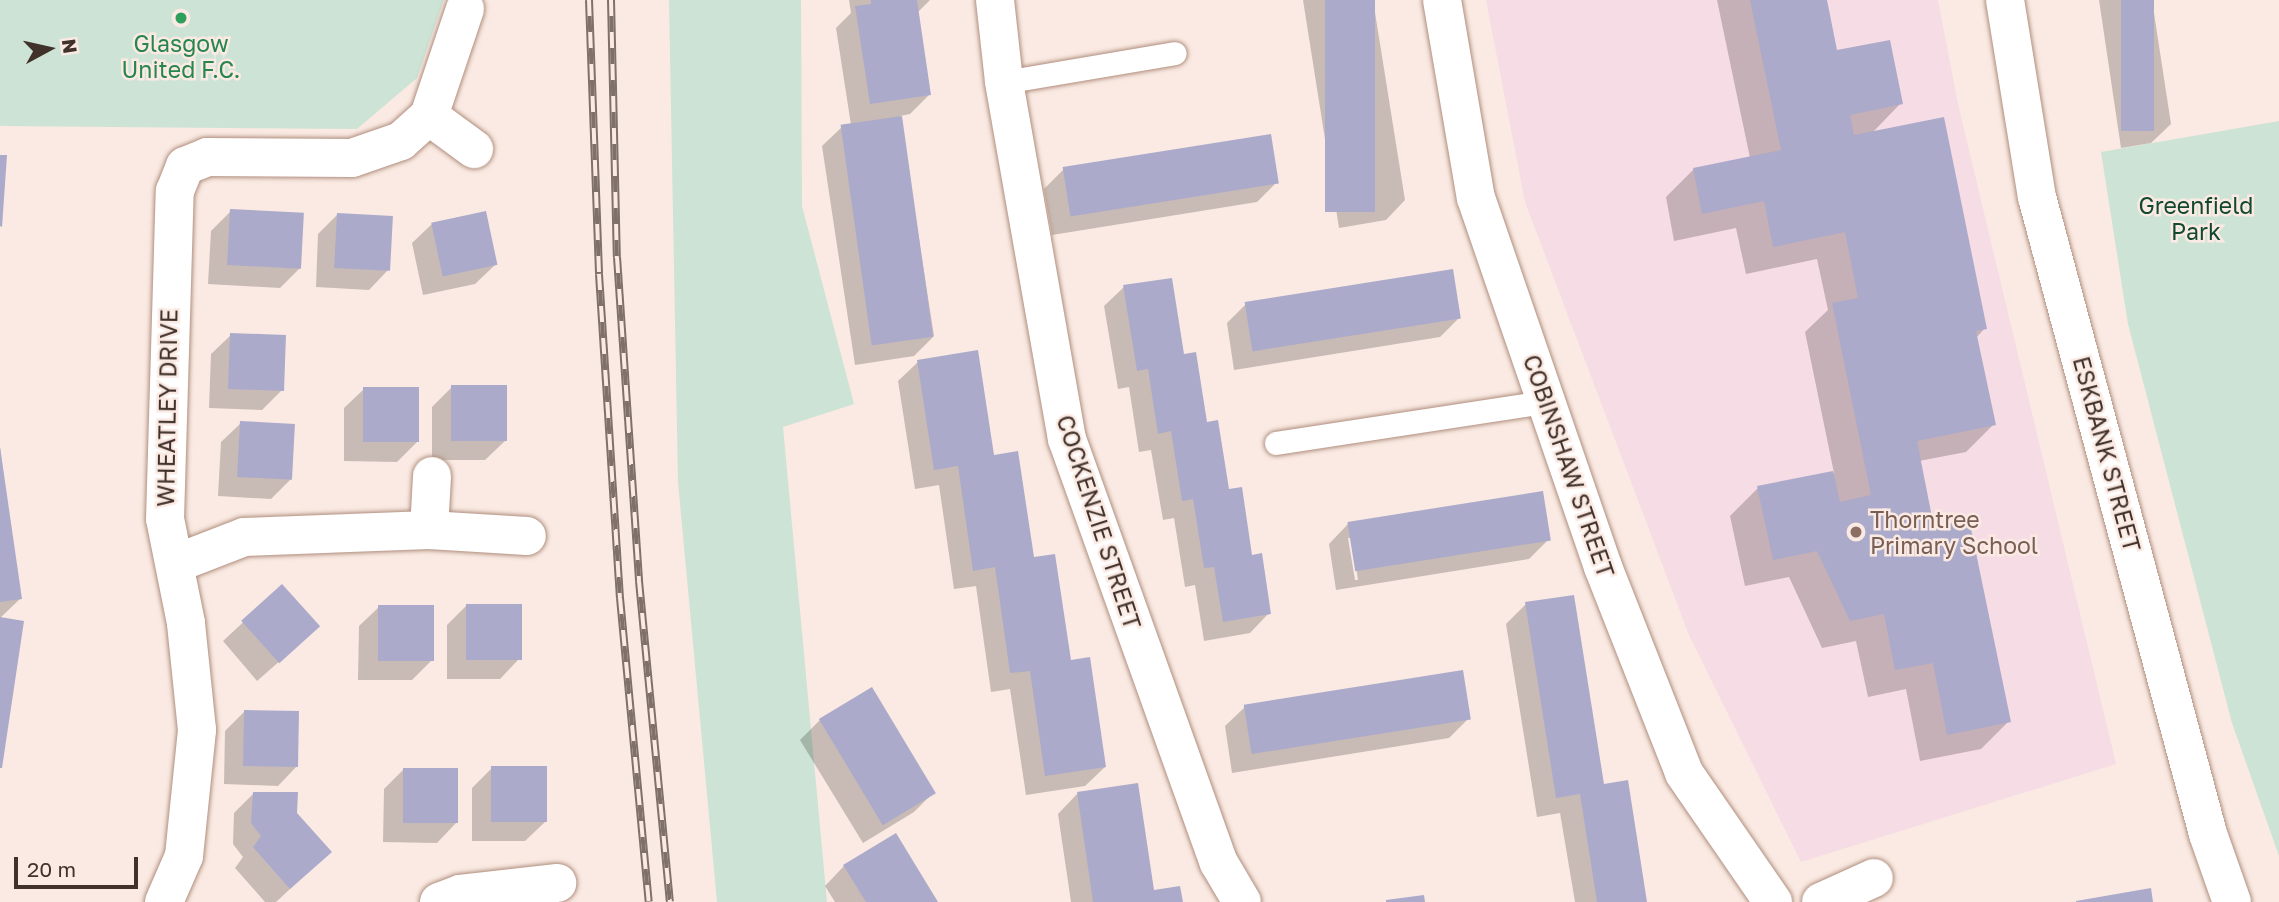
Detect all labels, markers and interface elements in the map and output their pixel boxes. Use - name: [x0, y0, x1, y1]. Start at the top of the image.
- marker: Glasgow United F.C.: [173, 10, 189, 26]
- north arrow: [14, 14, 84, 84]
- place label: Glasgow United F.C.: [122, 29, 240, 83]
- text: N: [58, 37, 83, 55]
- park label: Greenfield Park: [2139, 191, 2253, 245]
- street label: WHEATLEY DRIVE: [151, 309, 183, 507]
- street label: COBINSHAW STREET: [1518, 351, 1620, 581]
- street label: ESKBANK STREET: [2068, 353, 2146, 555]
- street label: COCKENZIE STREET: [1051, 411, 1147, 633]
- place label: Thorntree Primary School: [1870, 505, 2038, 559]
- marker: Thorntree Primary School: [1848, 524, 1864, 540]
- scale bar: [18, 842, 142, 886]
- text: 20 m: [27, 856, 76, 882]

